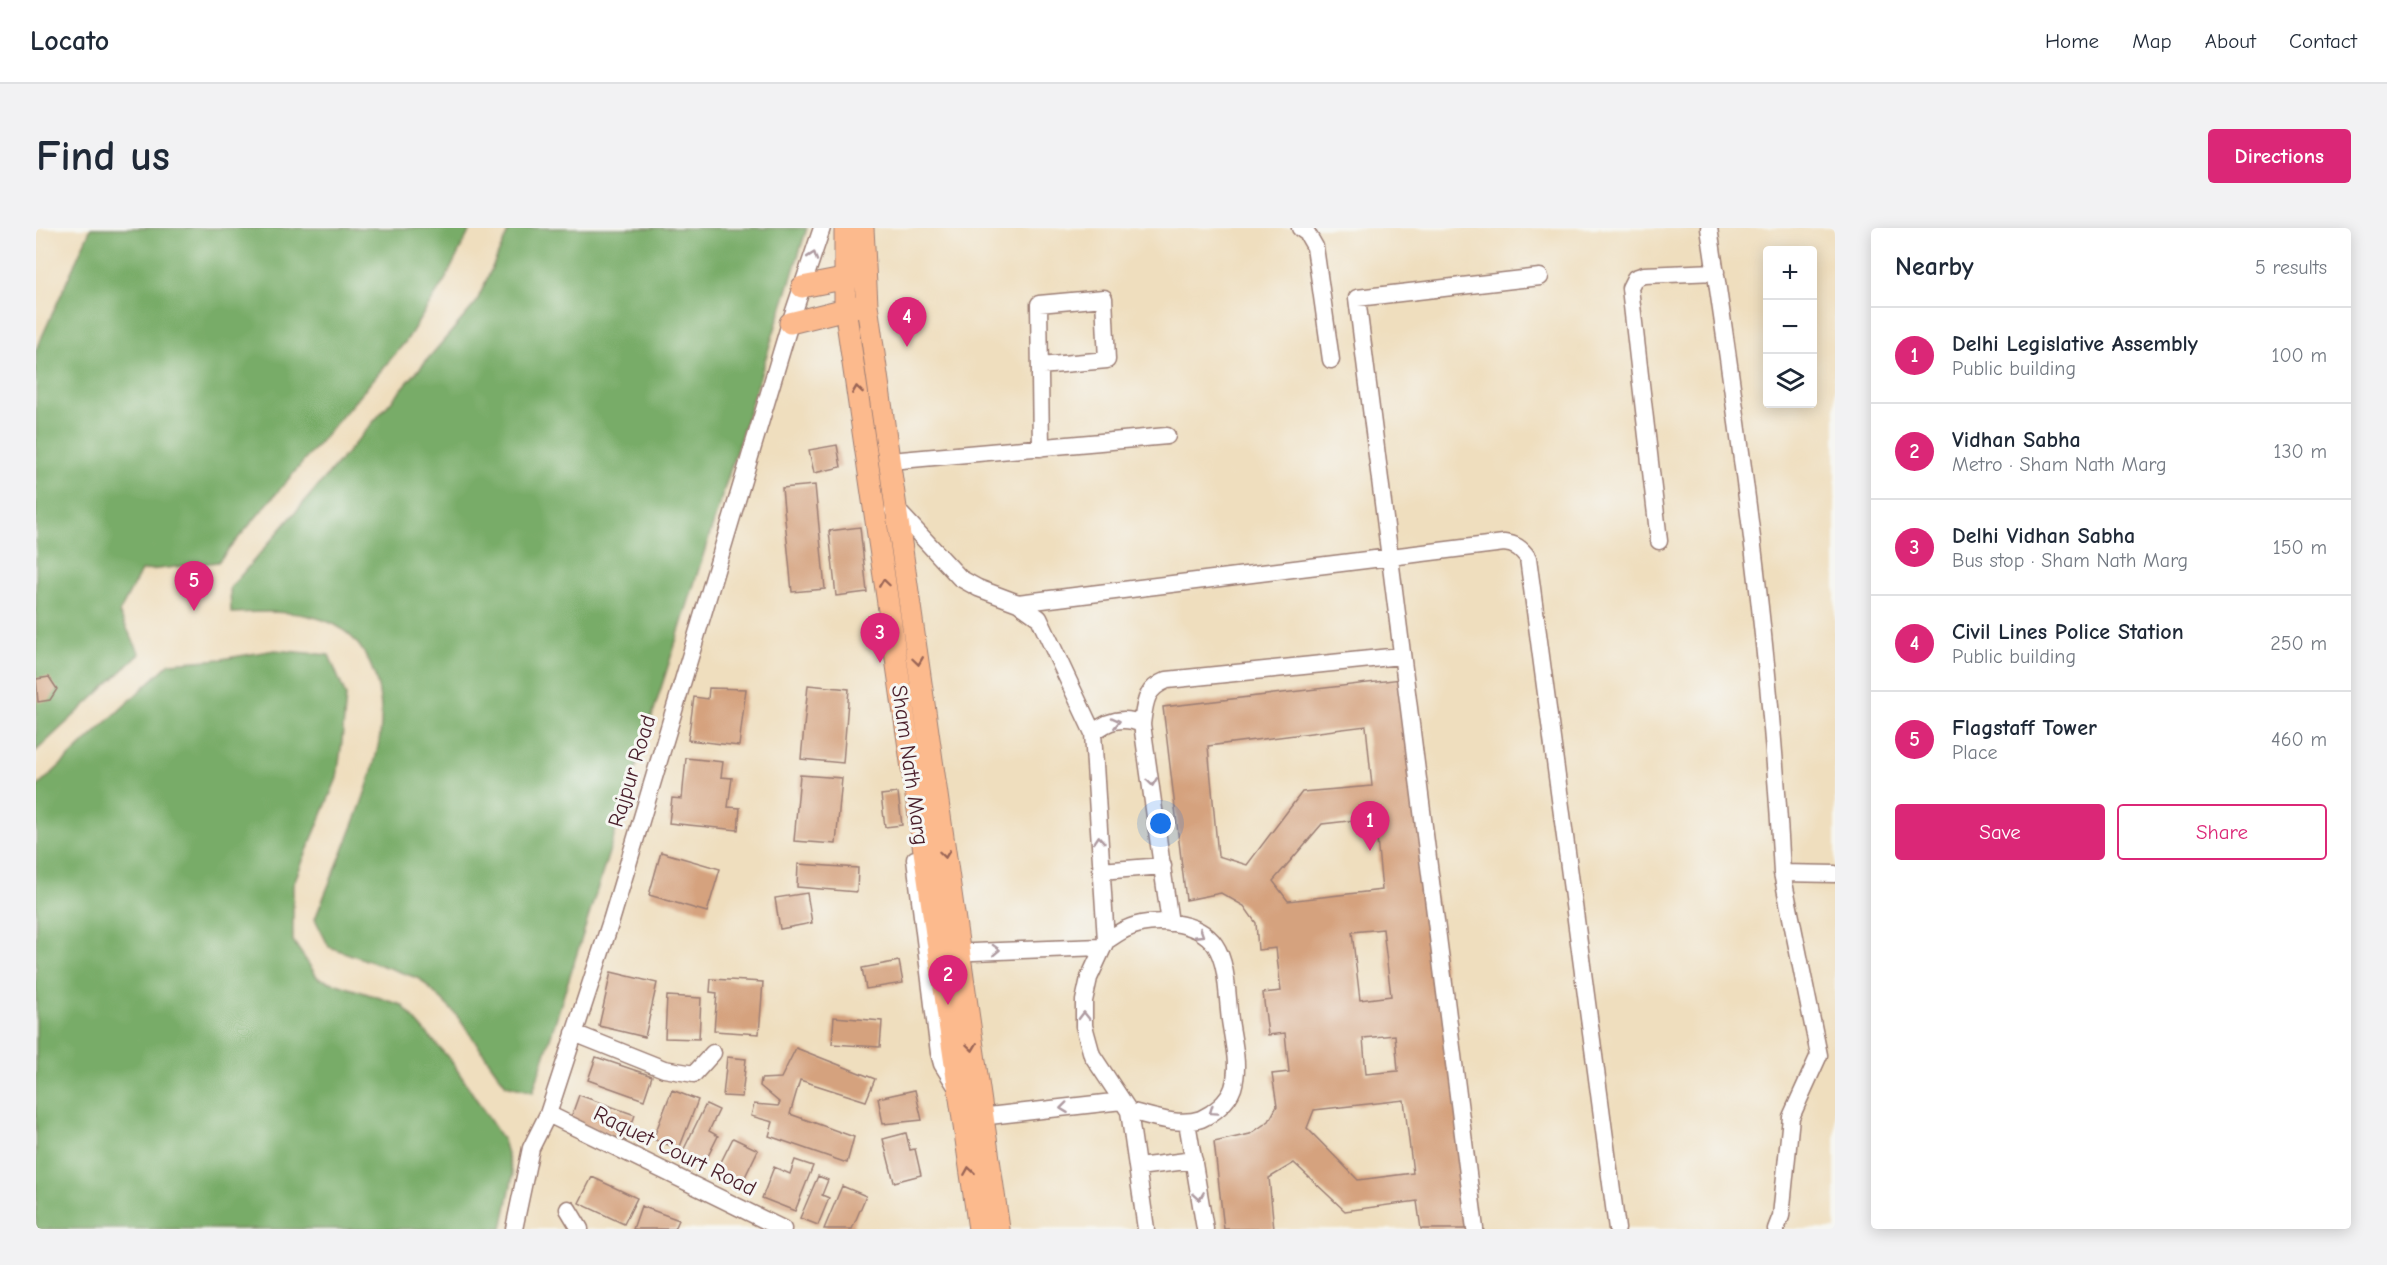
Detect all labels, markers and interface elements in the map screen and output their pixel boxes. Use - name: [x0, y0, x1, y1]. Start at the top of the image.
- text: Locato: [30, 25, 109, 57]
- text: Home: [2045, 29, 2099, 53]
- text: Map: [2132, 29, 2172, 53]
- text: About: [2205, 29, 2256, 53]
- text: Contact: [2289, 29, 2357, 53]
- button: Directions: [2208, 129, 2351, 183]
- text: Find us: [36, 132, 170, 181]
- map controls: [1763, 246, 1817, 408]
- button: +: [1763, 246, 1817, 300]
- one-way arrow: [805, 251, 818, 262]
- text: Nearby: [1895, 252, 1974, 282]
- text: 5 results: [2255, 256, 2327, 279]
- pin: 4: [888, 298, 926, 347]
- button: −: [1763, 300, 1817, 354]
- text: Delhi Legislative Assembly: [1952, 331, 2198, 357]
- text: 1: [1911, 344, 1918, 367]
- text: 100 m: [2272, 344, 2327, 367]
- button: layers: [1763, 354, 1817, 408]
- text: Public building: [1952, 357, 2076, 380]
- one-way arrow: [851, 386, 863, 395]
- text: Vidhan Sabha: [1952, 427, 2081, 453]
- text: 2: [1910, 440, 1919, 463]
- text: 130 m: [2274, 440, 2327, 463]
- text: Metro · Sham Nath Marg: [1952, 453, 2166, 476]
- text: Delhi Vidhan Sabha: [1952, 523, 2135, 549]
- text: 3: [1910, 536, 1919, 559]
- text: 150 m: [2273, 536, 2327, 559]
- text: Bus stop · Sham Nath Marg: [1952, 549, 2188, 572]
- pin: 5: [174, 562, 214, 611]
- one-way arrow: [879, 579, 891, 588]
- pin: 3: [860, 614, 900, 663]
- text: Civil Lines Police Station: [1952, 619, 2184, 645]
- text: 4: [1910, 632, 1919, 655]
- text: 250 m: [2270, 632, 2327, 655]
- text: Public building: [1952, 645, 2076, 668]
- one-way arrow: [911, 656, 924, 665]
- street label: Sham Nath Marg: [886, 683, 934, 847]
- street label: Rajpur Road: [603, 712, 661, 830]
- text: Flagstaff Tower: [1952, 715, 2097, 741]
- one-way arrow: [1111, 716, 1121, 729]
- text: 5: [1909, 728, 1920, 751]
- text: 460 m: [2271, 728, 2327, 751]
- text: Place: [1952, 741, 1998, 764]
- one-way arrow: [1145, 777, 1157, 787]
- pin: 1: [1350, 802, 1390, 851]
- button: Save: [1895, 804, 2105, 860]
- button: Share: [2117, 804, 2327, 860]
- your location: [1146, 809, 1175, 838]
- one-way arrow: [1093, 836, 1106, 845]
- one-way arrow: [938, 849, 950, 858]
- one-way arrow: [1194, 926, 1205, 937]
- one-way arrow: [992, 944, 1001, 957]
- pin: 2: [928, 956, 968, 1005]
- one-way arrow: [1078, 1011, 1090, 1020]
- one-way arrow: [965, 1042, 977, 1052]
- street label: Raquet Court Road: [589, 1100, 761, 1202]
- one-way arrow: [1059, 1101, 1068, 1114]
- one-way arrow: [1208, 1103, 1219, 1114]
- one-way arrow: [964, 1167, 976, 1176]
- one-way arrow: [1193, 1191, 1205, 1201]

